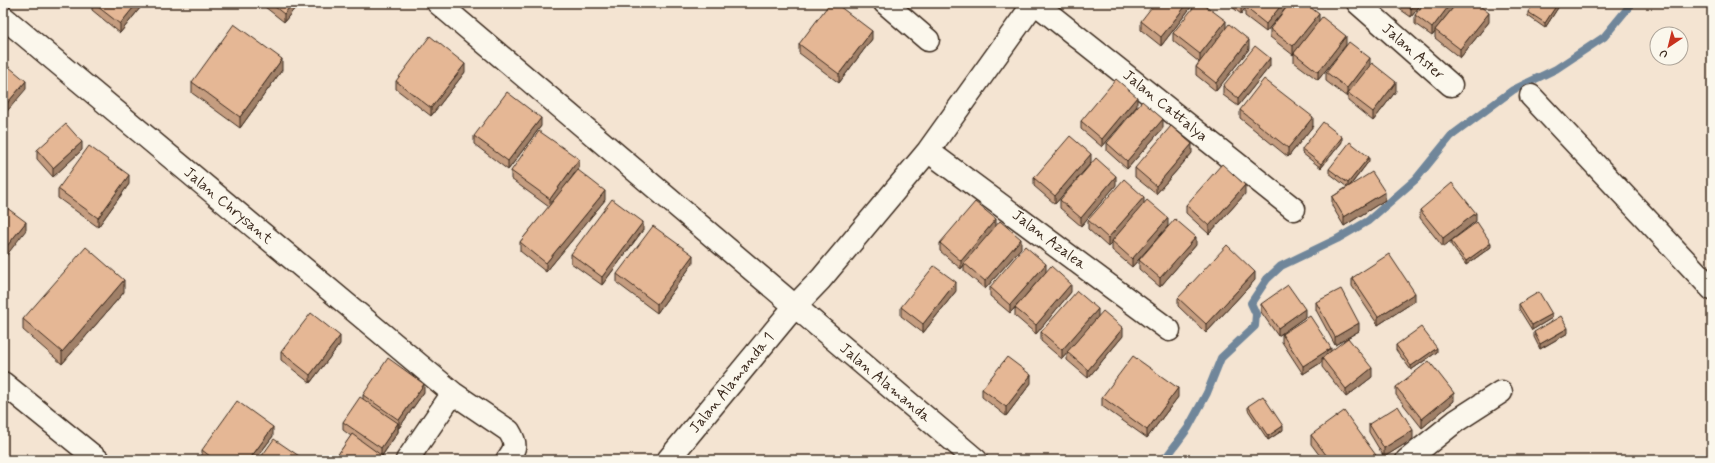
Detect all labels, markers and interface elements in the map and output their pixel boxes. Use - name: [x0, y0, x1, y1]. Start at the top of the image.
- street label: Jalan Aster: [1377, 19, 1449, 85]
- north arrow: [1649, 26, 1689, 66]
- text: U: [1657, 46, 1671, 61]
- street label: Jalan Cattalya: [1118, 66, 1212, 146]
- street label: Jalan Chrysant: [179, 163, 277, 249]
- street label: Jalan Azalea: [1008, 206, 1091, 275]
- street label: Jalan Alamanda 1: [685, 328, 779, 438]
- street label: Jalan Alamanda: [835, 339, 936, 428]

